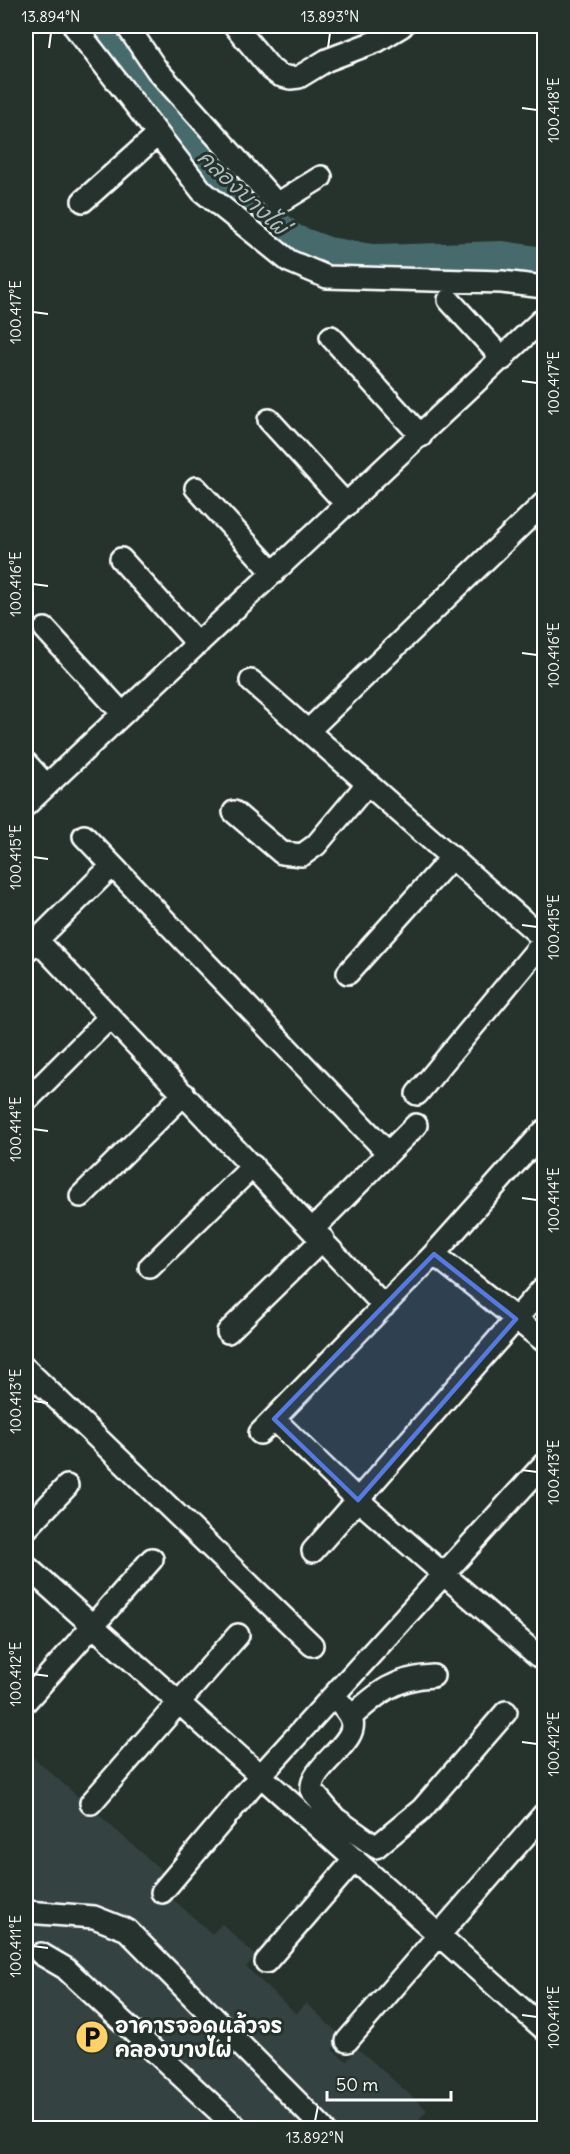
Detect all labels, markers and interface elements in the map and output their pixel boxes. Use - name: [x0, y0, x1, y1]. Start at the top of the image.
- text: 13.894°N: [22, 7, 80, 26]
- text: 13.893°N: [301, 7, 359, 26]
- text: 100.418°E: [544, 77, 563, 143]
- water label: คลองบางไผ่: [192, 143, 297, 244]
- text: 100.417°E: [6, 280, 25, 344]
- text: 100.417°E: [544, 351, 563, 415]
- text: 100.416°E: [6, 551, 25, 617]
- text: 100.416°E: [544, 622, 563, 688]
- text: 100.415°E: [6, 824, 25, 890]
- text: 100.415°E: [544, 894, 563, 960]
- text: 100.414°E: [6, 1096, 25, 1162]
- text: 100.414°E: [544, 1167, 563, 1233]
- text: 100.413°E: [6, 1368, 25, 1434]
- text: 100.413°E: [544, 1439, 563, 1505]
- text: 100.412°E: [6, 1641, 25, 1707]
- text: 100.412°E: [544, 1711, 563, 1777]
- text: 100.411°E: [6, 1914, 25, 1977]
- text: 100.411°E: [544, 1985, 563, 2048]
- place label: อาคารจอดแล้วจร คลองบางไผ่: [115, 2012, 282, 2063]
- parking icon: อาคารจอดแล้วจร คลองบางไผ่: [74, 2019, 110, 2055]
- scale bar: [327, 2064, 452, 2102]
- text: 50 m: [336, 2073, 378, 2096]
- text: 13.892°N: [286, 2128, 344, 2147]

